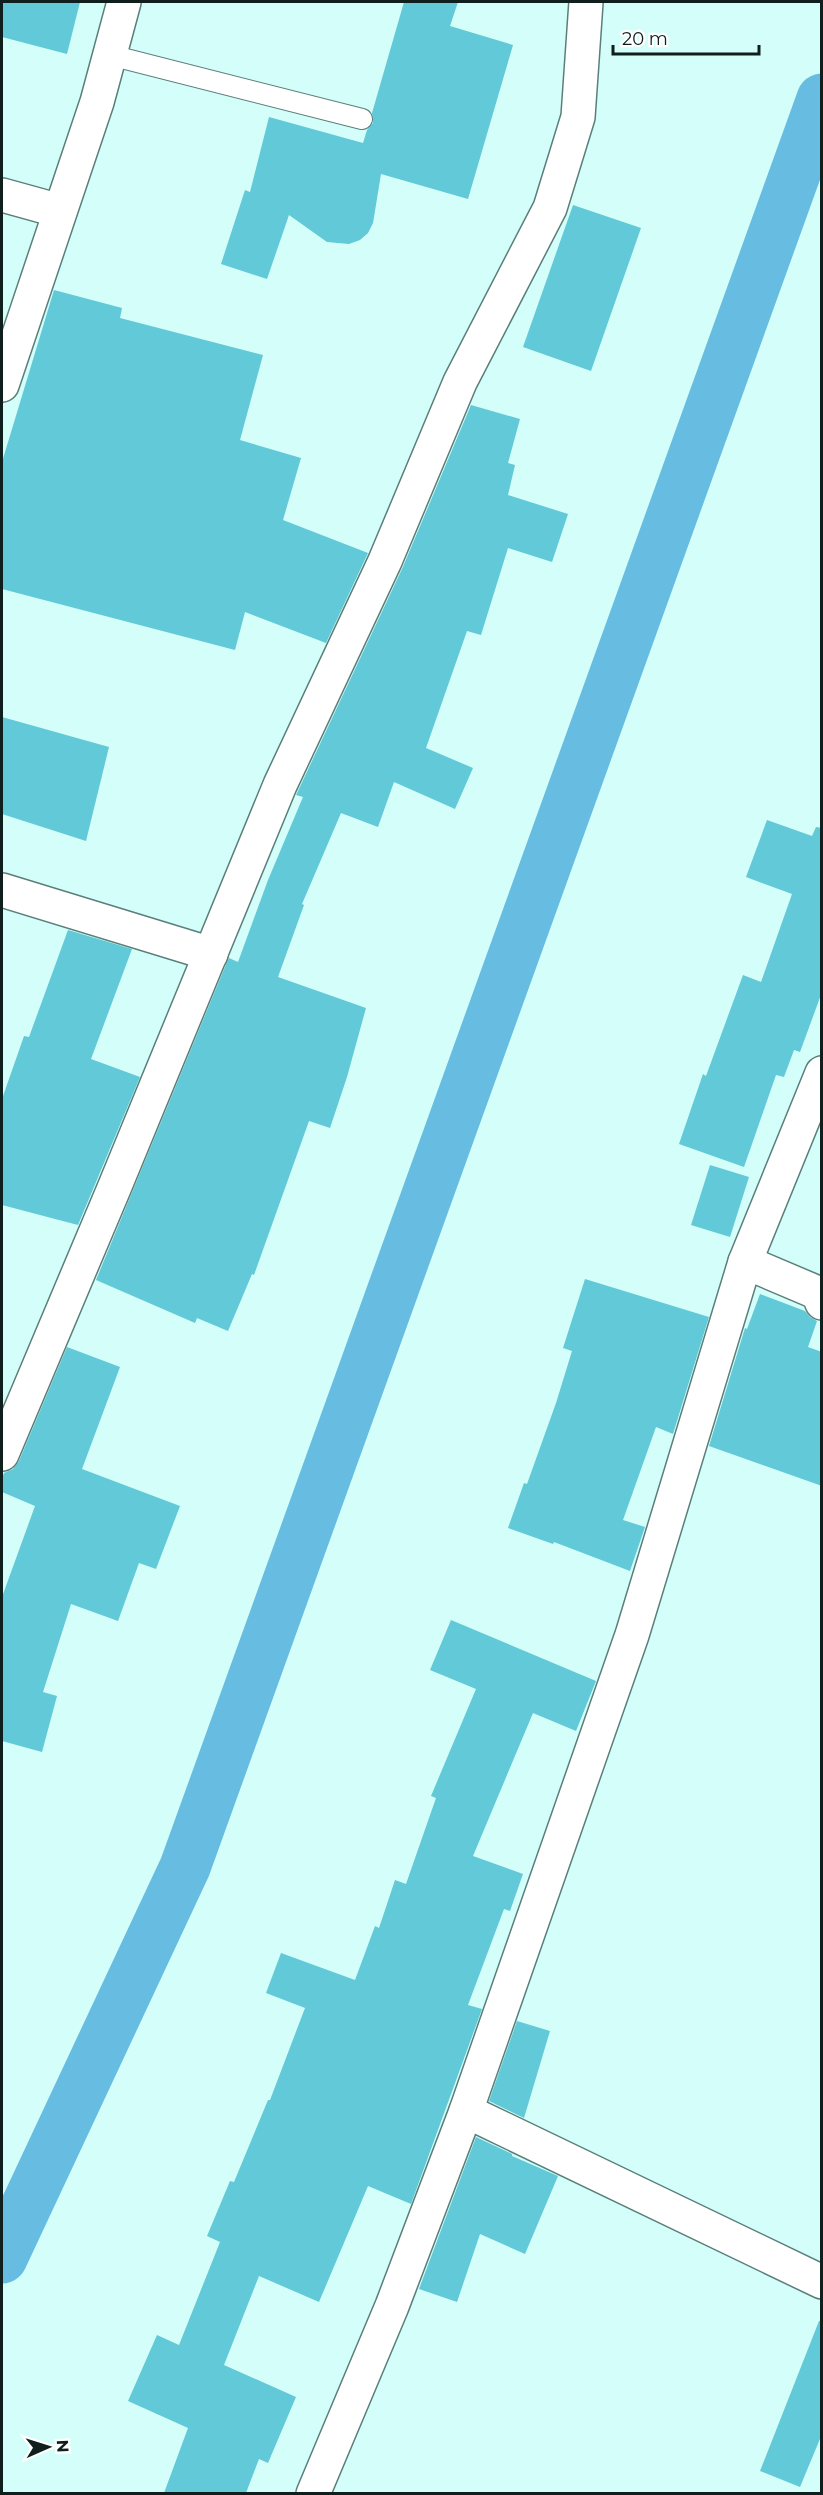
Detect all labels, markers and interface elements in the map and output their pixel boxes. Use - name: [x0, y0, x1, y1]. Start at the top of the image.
- scale bar: [613, 18, 758, 56]
- text: 20 m: [622, 28, 668, 50]
- north arrow: [18, 2417, 78, 2477]
- text: N: [53, 2439, 72, 2453]

